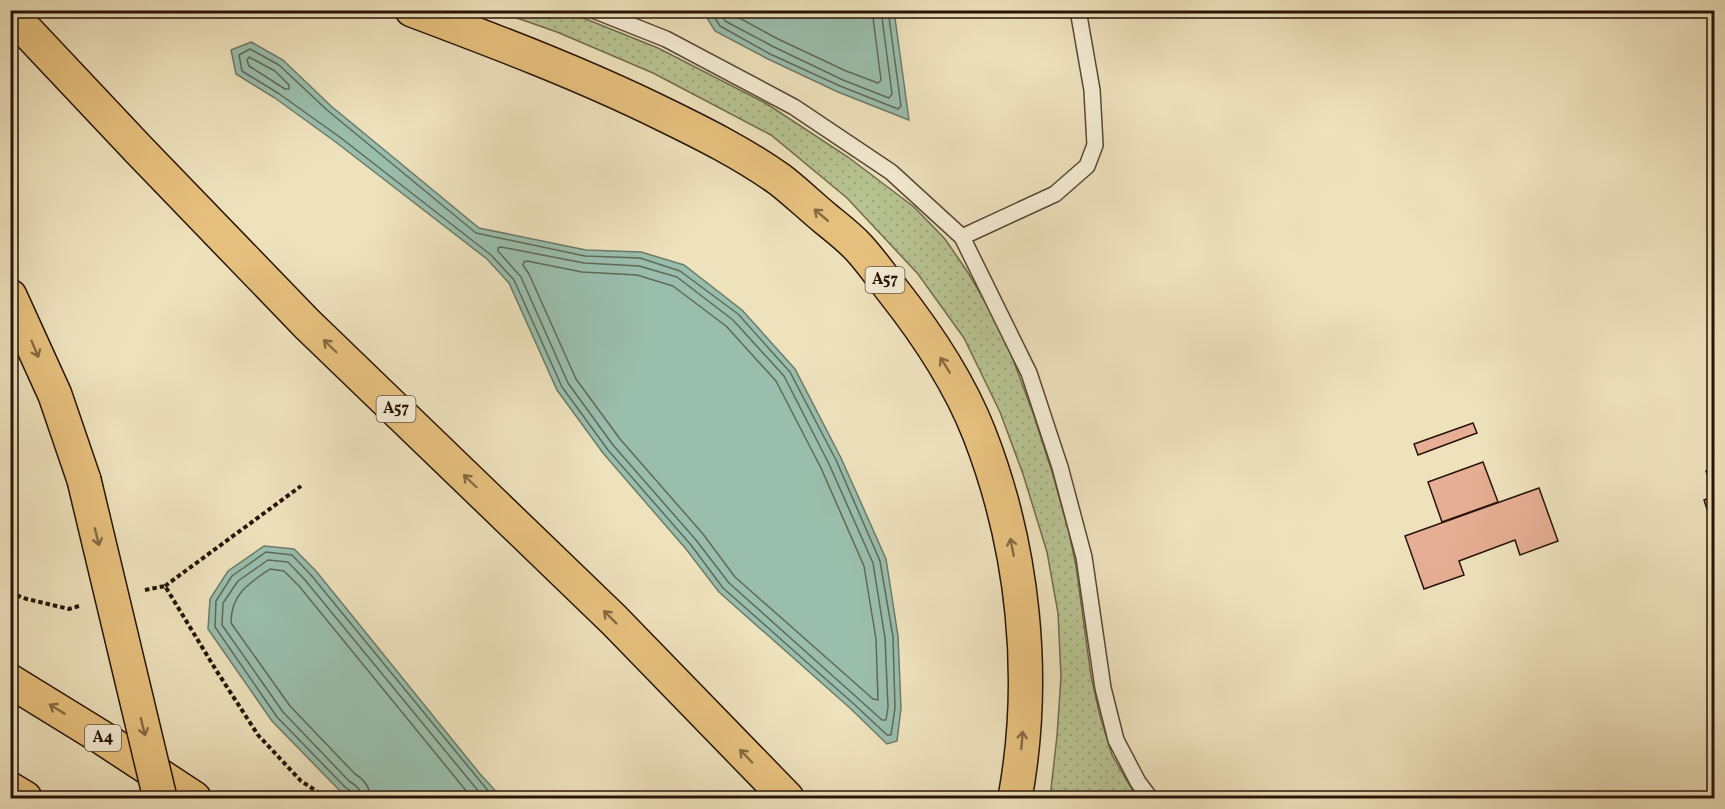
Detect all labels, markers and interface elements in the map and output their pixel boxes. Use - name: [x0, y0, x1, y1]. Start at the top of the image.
- one-way arrow: [814, 208, 829, 222]
- road number: A57: [866, 267, 904, 293]
- one-way arrow: [322, 338, 337, 353]
- one-way arrow: [30, 339, 41, 358]
- one-way arrow: [938, 357, 950, 374]
- road number: A57: [376, 396, 416, 422]
- one-way arrow: [463, 474, 478, 488]
- one-way arrow: [92, 527, 104, 546]
- one-way arrow: [1006, 537, 1017, 557]
- one-way arrow: [603, 609, 618, 624]
- one-way arrow: [48, 703, 65, 716]
- one-way arrow: [138, 717, 149, 736]
- road number: A4: [85, 725, 121, 751]
- one-way arrow: [1017, 731, 1028, 751]
- one-way arrow: [739, 749, 753, 764]

